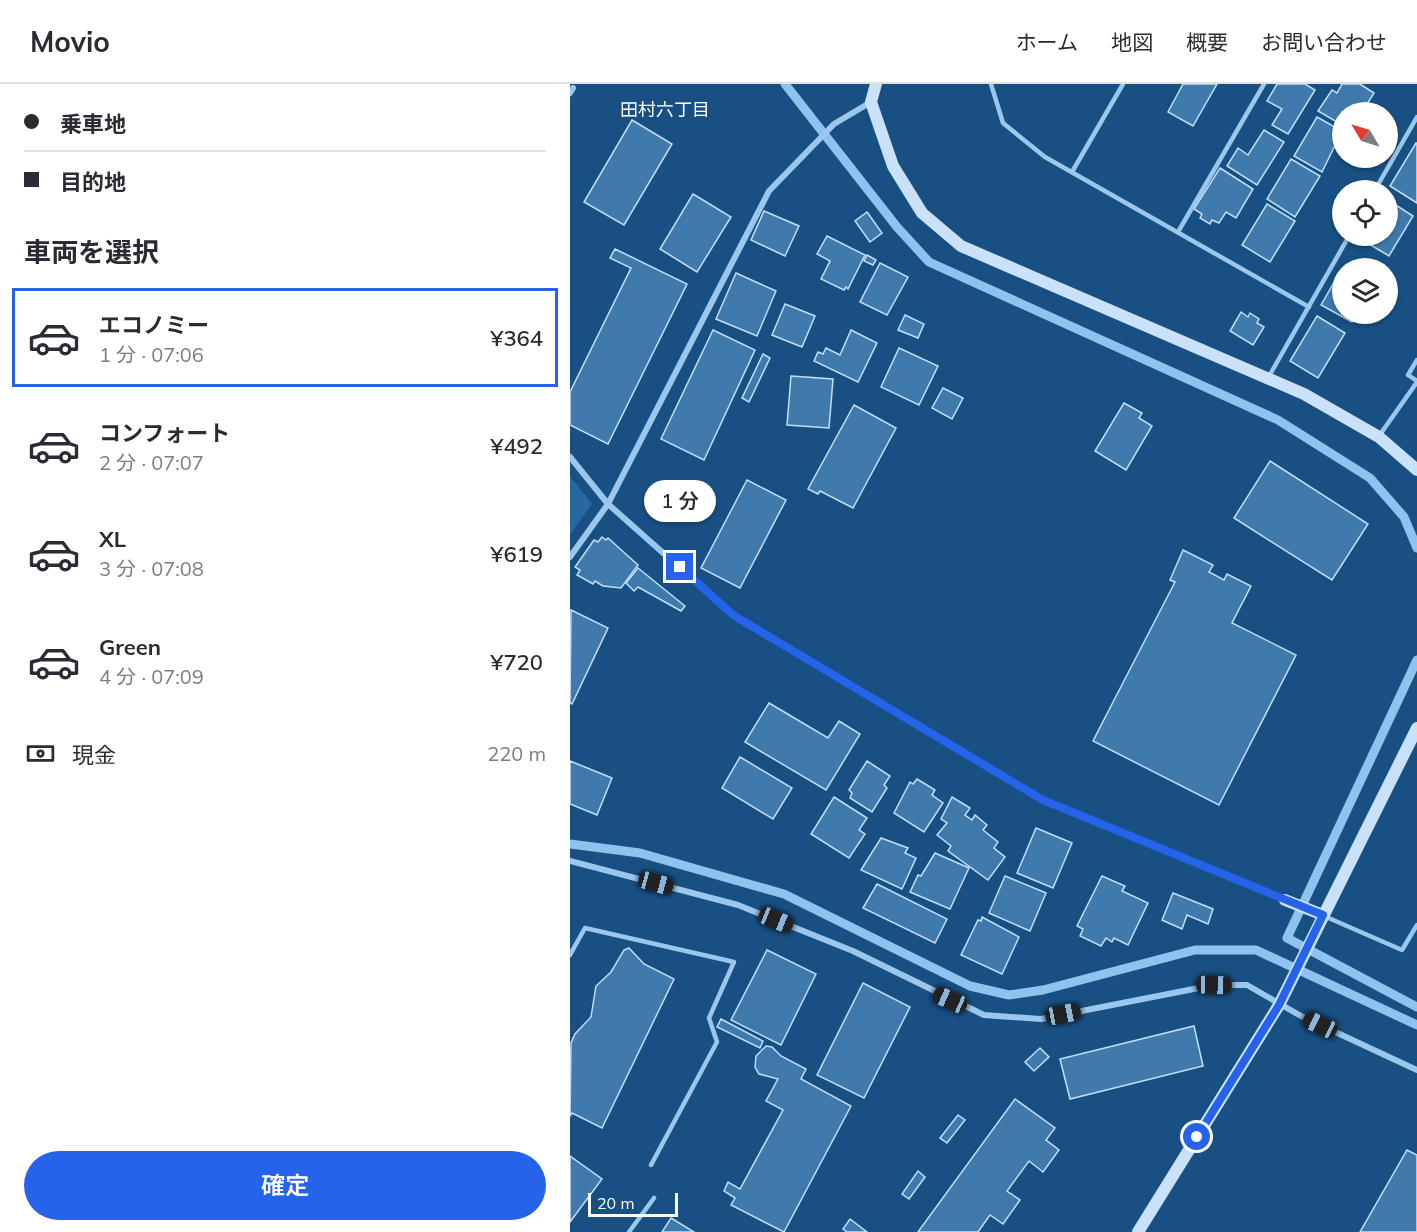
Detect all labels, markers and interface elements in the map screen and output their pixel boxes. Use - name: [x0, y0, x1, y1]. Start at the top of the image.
- text: Movio: [30, 24, 110, 59]
- text: ホーム: [1016, 29, 1078, 55]
- text: 地図: [1111, 29, 1153, 55]
- text: 概要: [1186, 29, 1228, 55]
- text: お問い合わせ: [1261, 29, 1387, 55]
- district label: 田村六丁目: [620, 98, 710, 121]
- north arrow: [1332, 102, 1398, 168]
- map controls: [1332, 102, 1398, 324]
- text: 乗車地: [60, 110, 126, 138]
- text: 目的地: [60, 168, 126, 196]
- button: locate: [1332, 180, 1398, 246]
- text: 車両を選択: [24, 235, 159, 269]
- button: layers: [1332, 258, 1398, 324]
- icon: car: [27, 311, 81, 365]
- text: エコノミー: [99, 311, 209, 339]
- text: ¥364: [490, 324, 543, 352]
- text: 1 分 · 07:06: [99, 342, 204, 367]
- icon: car: [27, 419, 81, 473]
- text: コンフォート: [99, 419, 230, 447]
- text: ¥492: [490, 432, 543, 460]
- text: 2 分 · 07:07: [99, 450, 204, 475]
- callout: 1 分: [644, 480, 716, 522]
- text: 1 分: [661, 488, 699, 513]
- text: XL: [99, 525, 126, 553]
- icon: car: [27, 527, 81, 581]
- text: ¥619: [490, 540, 543, 568]
- route end: [666, 553, 693, 580]
- text: 3 分 · 07:08: [99, 556, 204, 581]
- text: Green: [99, 633, 161, 661]
- icon: car: [27, 635, 81, 689]
- text: ¥720: [490, 648, 543, 676]
- text: 4 分 · 07:09: [99, 664, 204, 689]
- icon: cash: [24, 737, 57, 770]
- text: 現金: [72, 741, 116, 769]
- text: 220 m: [487, 741, 546, 766]
- car: [636, 870, 676, 896]
- car: [756, 905, 796, 935]
- car: [1196, 976, 1232, 994]
- car: [930, 984, 970, 1016]
- car: [1044, 1002, 1082, 1026]
- car: [1300, 1009, 1340, 1041]
- route start: [1183, 1123, 1210, 1150]
- button: 確定: [24, 1151, 546, 1220]
- scale bar: [588, 1190, 678, 1218]
- text: 20 m: [597, 1193, 634, 1213]

